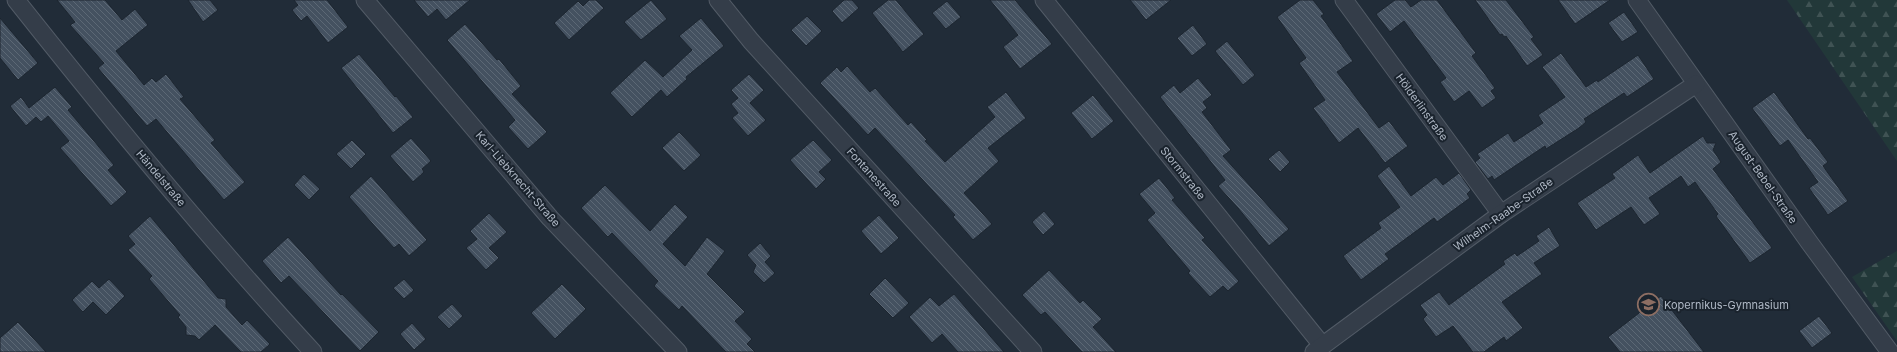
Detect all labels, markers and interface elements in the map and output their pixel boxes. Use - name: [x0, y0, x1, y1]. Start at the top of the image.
- street label: Hölderlinstraße: [1393, 71, 1451, 143]
- street label: Karl-Liebknecht-Straße: [473, 128, 563, 230]
- street label: August-Bebel-Straße: [1726, 128, 1800, 226]
- street label: Stormstraße: [1157, 144, 1209, 202]
- street label: Fontanestraße: [844, 145, 904, 209]
- street label: Händelstraße: [133, 147, 189, 209]
- street label: Wilhelm-Raabe-Straße: [1451, 174, 1555, 254]
- school or university icon: Kopernikus-Gymnasium: [1635, 292, 1661, 318]
- place label: Kopernikus-Gymnasium: [1664, 298, 1789, 312]

